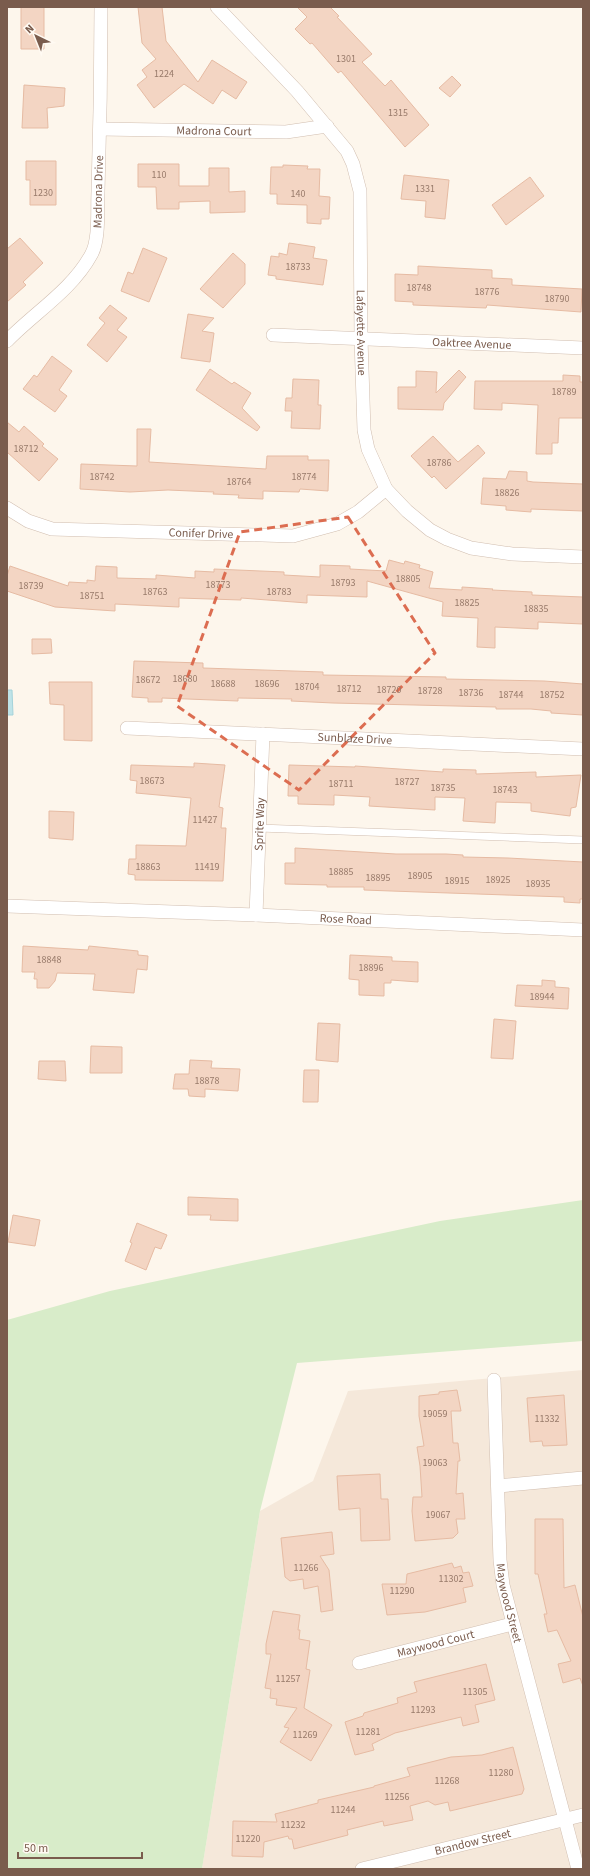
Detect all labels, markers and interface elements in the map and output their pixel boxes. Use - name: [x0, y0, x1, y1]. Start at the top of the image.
- north arrow: [16, 16, 56, 56]
- text: N: [22, 21, 37, 37]
- house number: 1301: [336, 52, 356, 66]
- house number: 1224: [154, 67, 174, 81]
- house number: 1315: [388, 106, 408, 120]
- street label: Madrona Court: [176, 122, 252, 140]
- street label: Madrona Drive: [89, 155, 108, 229]
- house number: 110: [152, 168, 166, 182]
- house number: 1331: [415, 182, 435, 196]
- house number: 1230: [33, 186, 53, 200]
- house number: 140: [291, 187, 305, 201]
- house number: 18733: [286, 260, 310, 274]
- house number: 18748: [407, 281, 431, 295]
- house number: 18776: [475, 285, 499, 299]
- street label: Lafayette Avenue: [352, 290, 371, 376]
- house number: 18790: [545, 292, 569, 306]
- street label: Oaktree Avenue: [432, 333, 512, 353]
- house number: 18789: [552, 385, 576, 399]
- house number: 18712: [14, 442, 38, 456]
- house number: 18786: [427, 456, 451, 470]
- house number: 18742: [90, 470, 114, 484]
- house number: 18774: [292, 470, 316, 484]
- house number: 18764: [227, 475, 251, 489]
- house number: 18826: [495, 486, 519, 500]
- street label: Conifer Drive: [168, 524, 234, 543]
- house number: 18805: [396, 572, 420, 586]
- house number: 18793: [331, 576, 355, 590]
- house number: 18773: [206, 578, 230, 592]
- house number: 18739: [19, 579, 43, 593]
- house number: 18763: [143, 585, 167, 599]
- house number: 18783: [267, 585, 291, 599]
- house number: 18751: [80, 589, 104, 603]
- house number: 18825: [455, 596, 479, 610]
- house number: 18835: [524, 602, 548, 616]
- house number: 18680: [173, 672, 197, 686]
- house number: 18672: [136, 673, 160, 687]
- house number: 18688: [211, 677, 235, 691]
- house number: 18696: [255, 677, 279, 691]
- house number: 18704: [295, 680, 319, 694]
- house number: 18712: [337, 682, 361, 696]
- house number: 18720: [377, 683, 401, 697]
- house number: 18728: [418, 684, 442, 698]
- house number: 18736: [459, 686, 483, 700]
- house number: 18744: [499, 688, 523, 702]
- house number: 18752: [540, 688, 564, 702]
- street label: Sunblaze Drive: [317, 728, 392, 749]
- house number: 18673: [140, 774, 164, 788]
- house number: 18727: [395, 775, 419, 789]
- house number: 18711: [329, 777, 353, 791]
- house number: 18735: [431, 781, 455, 795]
- house number: 18743: [493, 783, 517, 797]
- street label: Sprite Way: [250, 797, 269, 851]
- house number: 11427: [193, 813, 217, 827]
- house number: 18863: [136, 860, 160, 874]
- house number: 11419: [195, 860, 219, 874]
- house number: 18885: [329, 865, 353, 879]
- house number: 18905: [408, 869, 432, 883]
- house number: 18895: [366, 871, 390, 885]
- house number: 18925: [486, 873, 510, 887]
- house number: 18915: [445, 874, 469, 888]
- house number: 18935: [526, 877, 550, 891]
- street label: Rose Road: [319, 909, 372, 929]
- house number: 18848: [37, 953, 61, 967]
- house number: 18896: [359, 961, 383, 975]
- house number: 18944: [530, 990, 554, 1004]
- house number: 18878: [195, 1074, 219, 1088]
- house number: 19059: [423, 1407, 447, 1421]
- house number: 11332: [535, 1412, 559, 1426]
- house number: 19063: [423, 1456, 447, 1470]
- house number: 19067: [426, 1508, 450, 1522]
- house number: 11266: [294, 1561, 318, 1575]
- street label: Maywood Street: [492, 1562, 526, 1645]
- house number: 11302: [439, 1572, 463, 1586]
- house number: 11290: [390, 1584, 414, 1598]
- street label: Maywood Court: [395, 1625, 476, 1662]
- house number: 11257: [276, 1672, 300, 1686]
- house number: 11305: [463, 1685, 487, 1699]
- house number: 11293: [411, 1703, 435, 1717]
- house number: 11281: [356, 1725, 380, 1739]
- house number: 11269: [293, 1728, 317, 1742]
- house number: 11280: [489, 1766, 513, 1780]
- house number: 11268: [435, 1774, 459, 1788]
- house number: 11256: [385, 1790, 409, 1804]
- house number: 11244: [331, 1803, 355, 1817]
- house number: 11232: [281, 1818, 305, 1832]
- street label: Brandow Street: [433, 1824, 513, 1859]
- house number: 11220: [236, 1832, 260, 1846]
- scale bar: [18, 1834, 142, 1860]
- text: 50 m: [24, 1840, 48, 1857]

